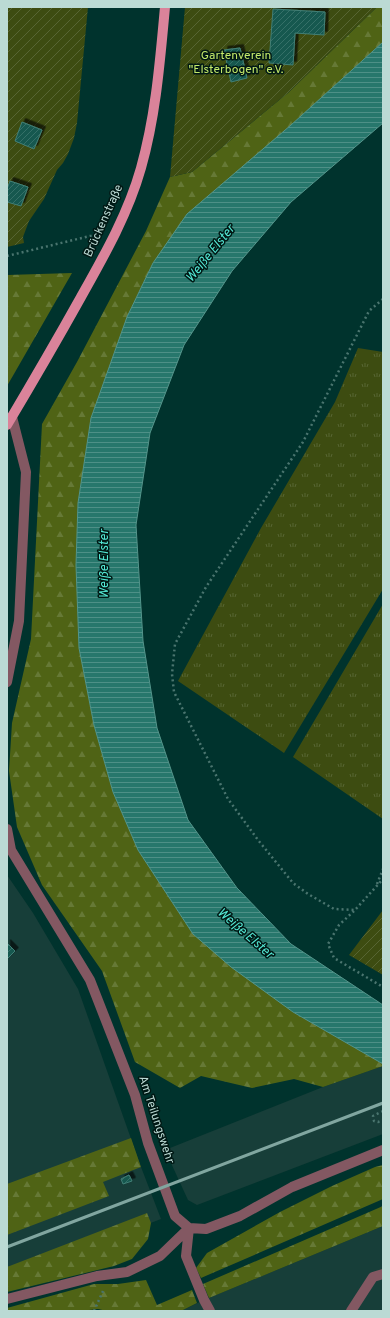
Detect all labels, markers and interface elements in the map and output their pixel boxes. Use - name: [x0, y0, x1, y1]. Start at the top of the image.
- park label: Gartenverein "Elsterbogen" e.V.: [188, 48, 284, 78]
- street label: Brückenstraße: [81, 182, 127, 260]
- water label: Weiße Elster: [183, 221, 240, 286]
- water label: Weiße Elster: [97, 528, 113, 599]
- water label: Weiße Elster: [214, 905, 277, 963]
- street label: Am Teilungswehr: [134, 1074, 178, 1166]

